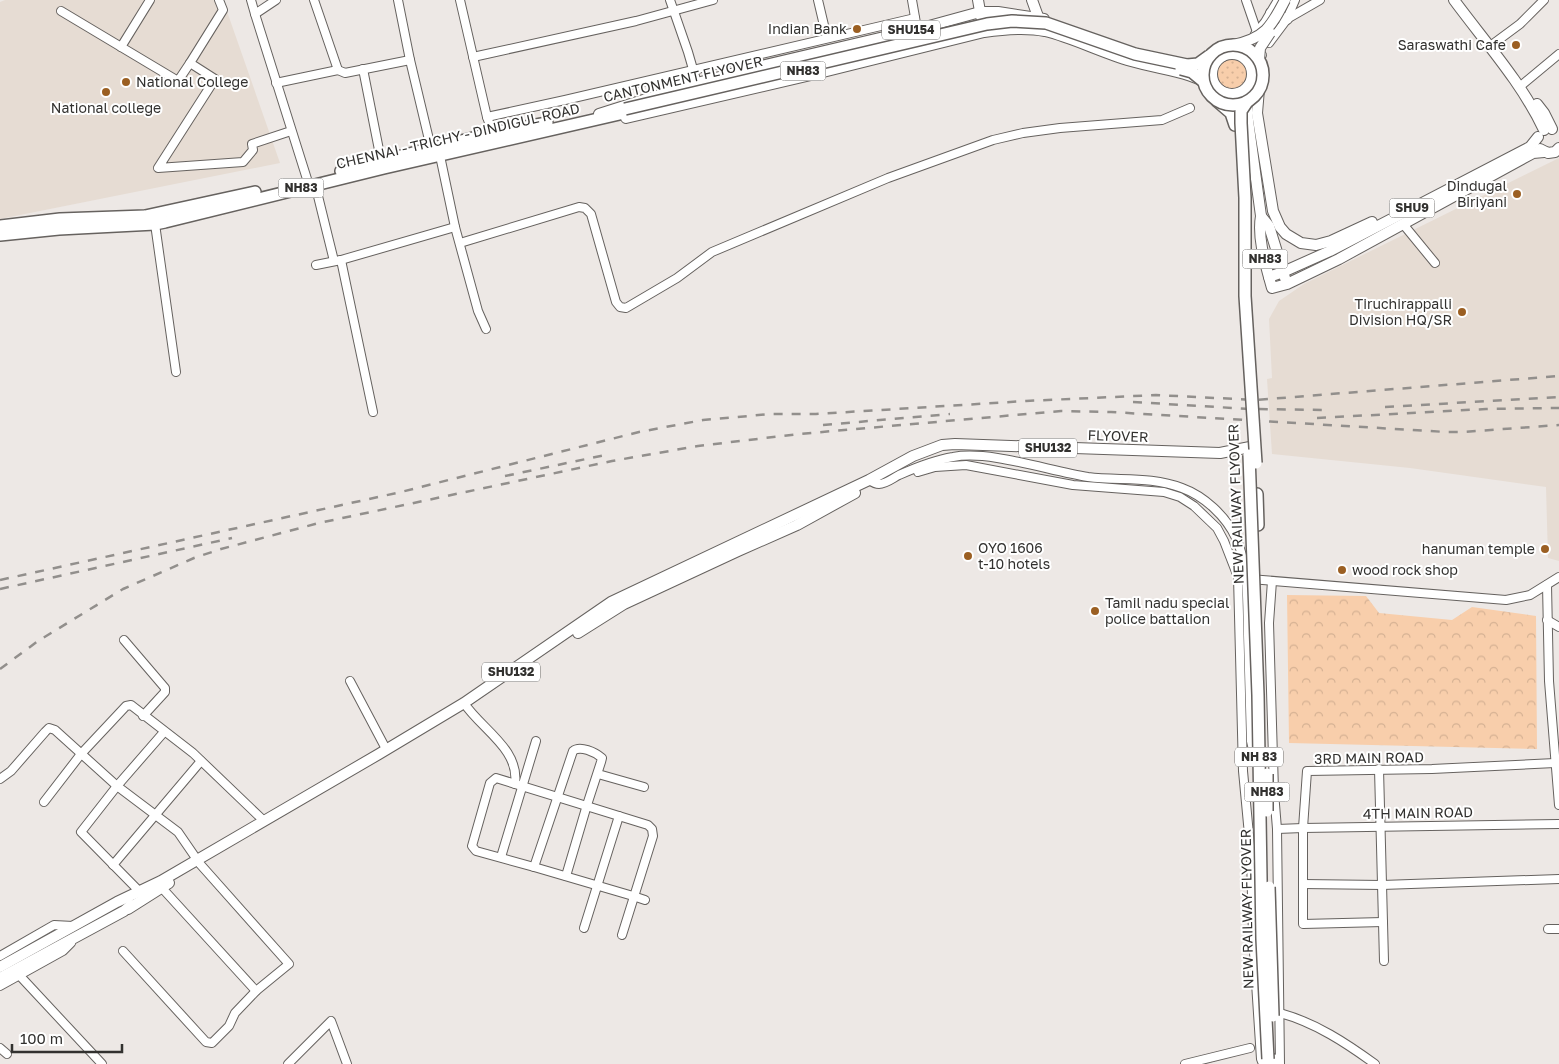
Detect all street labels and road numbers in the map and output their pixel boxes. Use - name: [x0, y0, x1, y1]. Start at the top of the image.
- road number: SHU154: [882, 20, 940, 40]
- street label: CANTONMENT FLYOVER: [602, 52, 764, 105]
- road number: NH83: [780, 61, 826, 80]
- street label: CHENNAI - TRICHY - DINDIGUL ROAD: [334, 99, 581, 172]
- road number: NH83: [278, 178, 324, 198]
- road number: SHU9: [1390, 198, 1434, 218]
- road number: NH83: [1242, 250, 1288, 268]
- street label: NEW RAILWAY FLYOVER: [1224, 424, 1247, 584]
- street label: FLYOVER: [1087, 426, 1149, 445]
- road number: SHU132: [1019, 438, 1077, 458]
- road number: SHU132: [482, 662, 540, 682]
- road number: NH 83: [1235, 748, 1283, 766]
- street label: 3RD MAIN ROAD: [1314, 748, 1424, 767]
- road number: NH83: [1244, 782, 1290, 802]
- street label: 4TH MAIN ROAD: [1363, 803, 1473, 822]
- street label: NEW RAILWAY FLYOVER: [1237, 829, 1256, 989]

